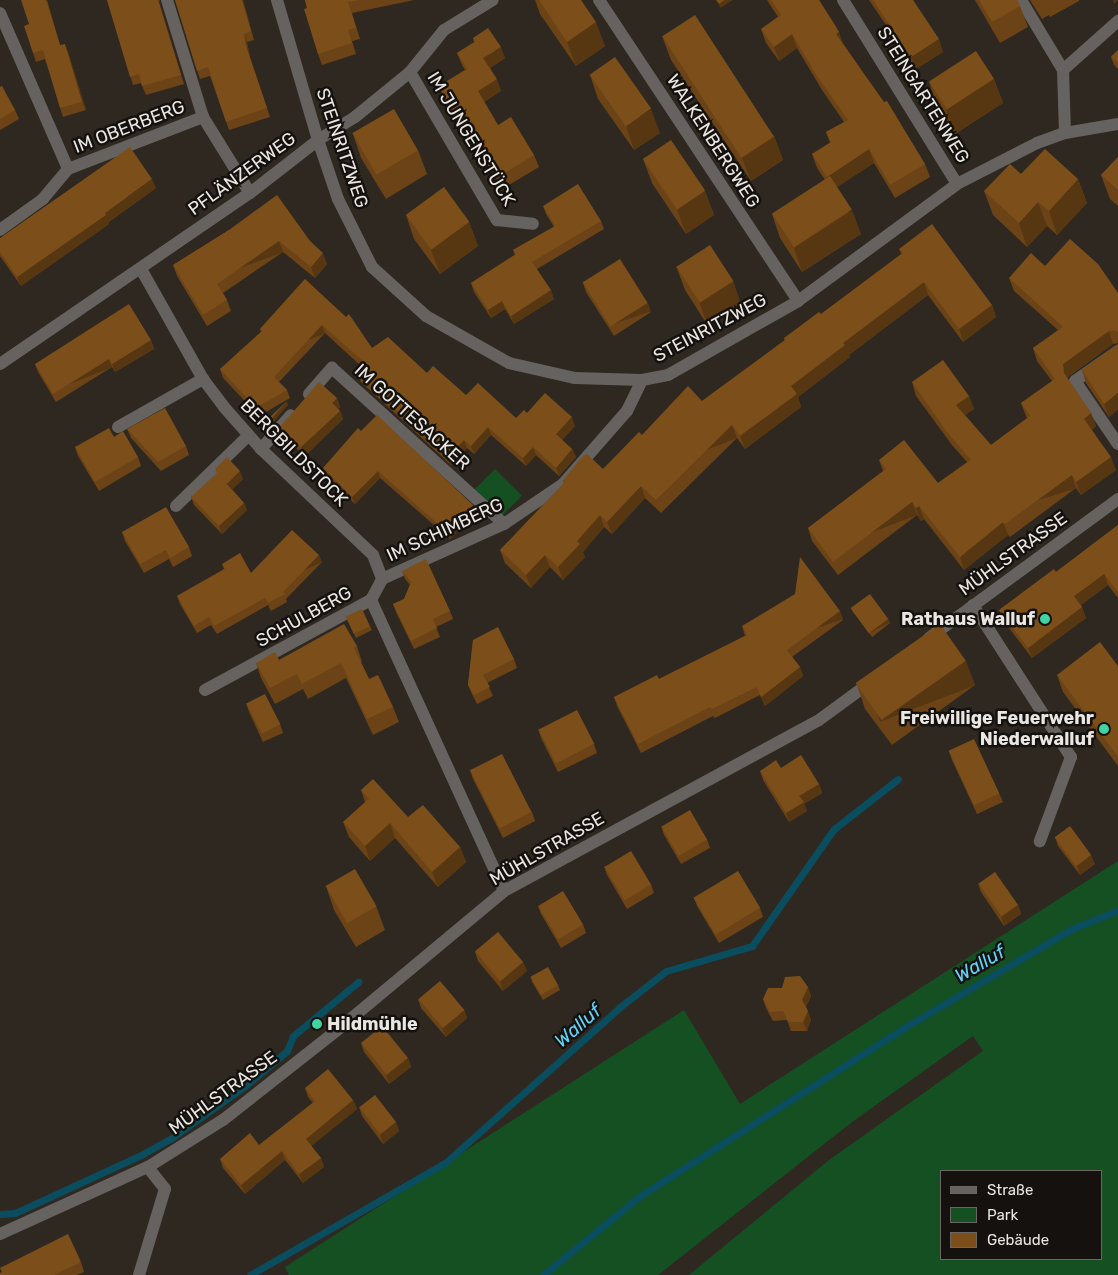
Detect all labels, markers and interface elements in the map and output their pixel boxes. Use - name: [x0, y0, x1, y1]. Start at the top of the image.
- street label: STEINGARTENWEG: [872, 23, 974, 167]
- street label: IM JUNGENSTÜCK: [422, 68, 520, 210]
- street label: WALKENBERGWEG: [662, 70, 764, 212]
- street label: STEINRITZWEG: [311, 85, 373, 211]
- street label: IM OBERBERG: [70, 96, 188, 158]
- street label: PFLÄNZERWEG: [184, 128, 300, 220]
- street label: STEINRITZWEG: [650, 289, 770, 367]
- street label: IM GOTTESACKER: [350, 359, 474, 475]
- street label: BERGBILDSTOCK: [236, 395, 352, 511]
- street label: IM SCHIMBERG: [383, 494, 507, 566]
- street label: MÜHLSTRASSE: [955, 508, 1071, 600]
- street label: SCHULBERG: [253, 582, 355, 652]
- place label: Rathaus Walluf: [901, 608, 1035, 630]
- marker: Rathaus Walluf: [1039, 613, 1051, 625]
- place label: Freiwillige Feuerwehr Niederwalluf: [900, 708, 1094, 751]
- marker: Freiwillige Feuerwehr Niederwalluf: [1098, 723, 1110, 735]
- street label: MÜHLSTRASSE: [486, 808, 608, 890]
- water label: Walluf: [951, 941, 1009, 987]
- water label: Walluf: [550, 1000, 606, 1052]
- place label: Hildmühle: [327, 1013, 418, 1035]
- marker: Hildmühle: [311, 1018, 323, 1030]
- street label: MÜHLSTRASSE: [165, 1047, 281, 1139]
- legend: [940, 1170, 1103, 1260]
- text: Straße: [987, 1181, 1033, 1199]
- text: Park: [987, 1206, 1018, 1224]
- text: Gebäude: [987, 1231, 1049, 1249]

